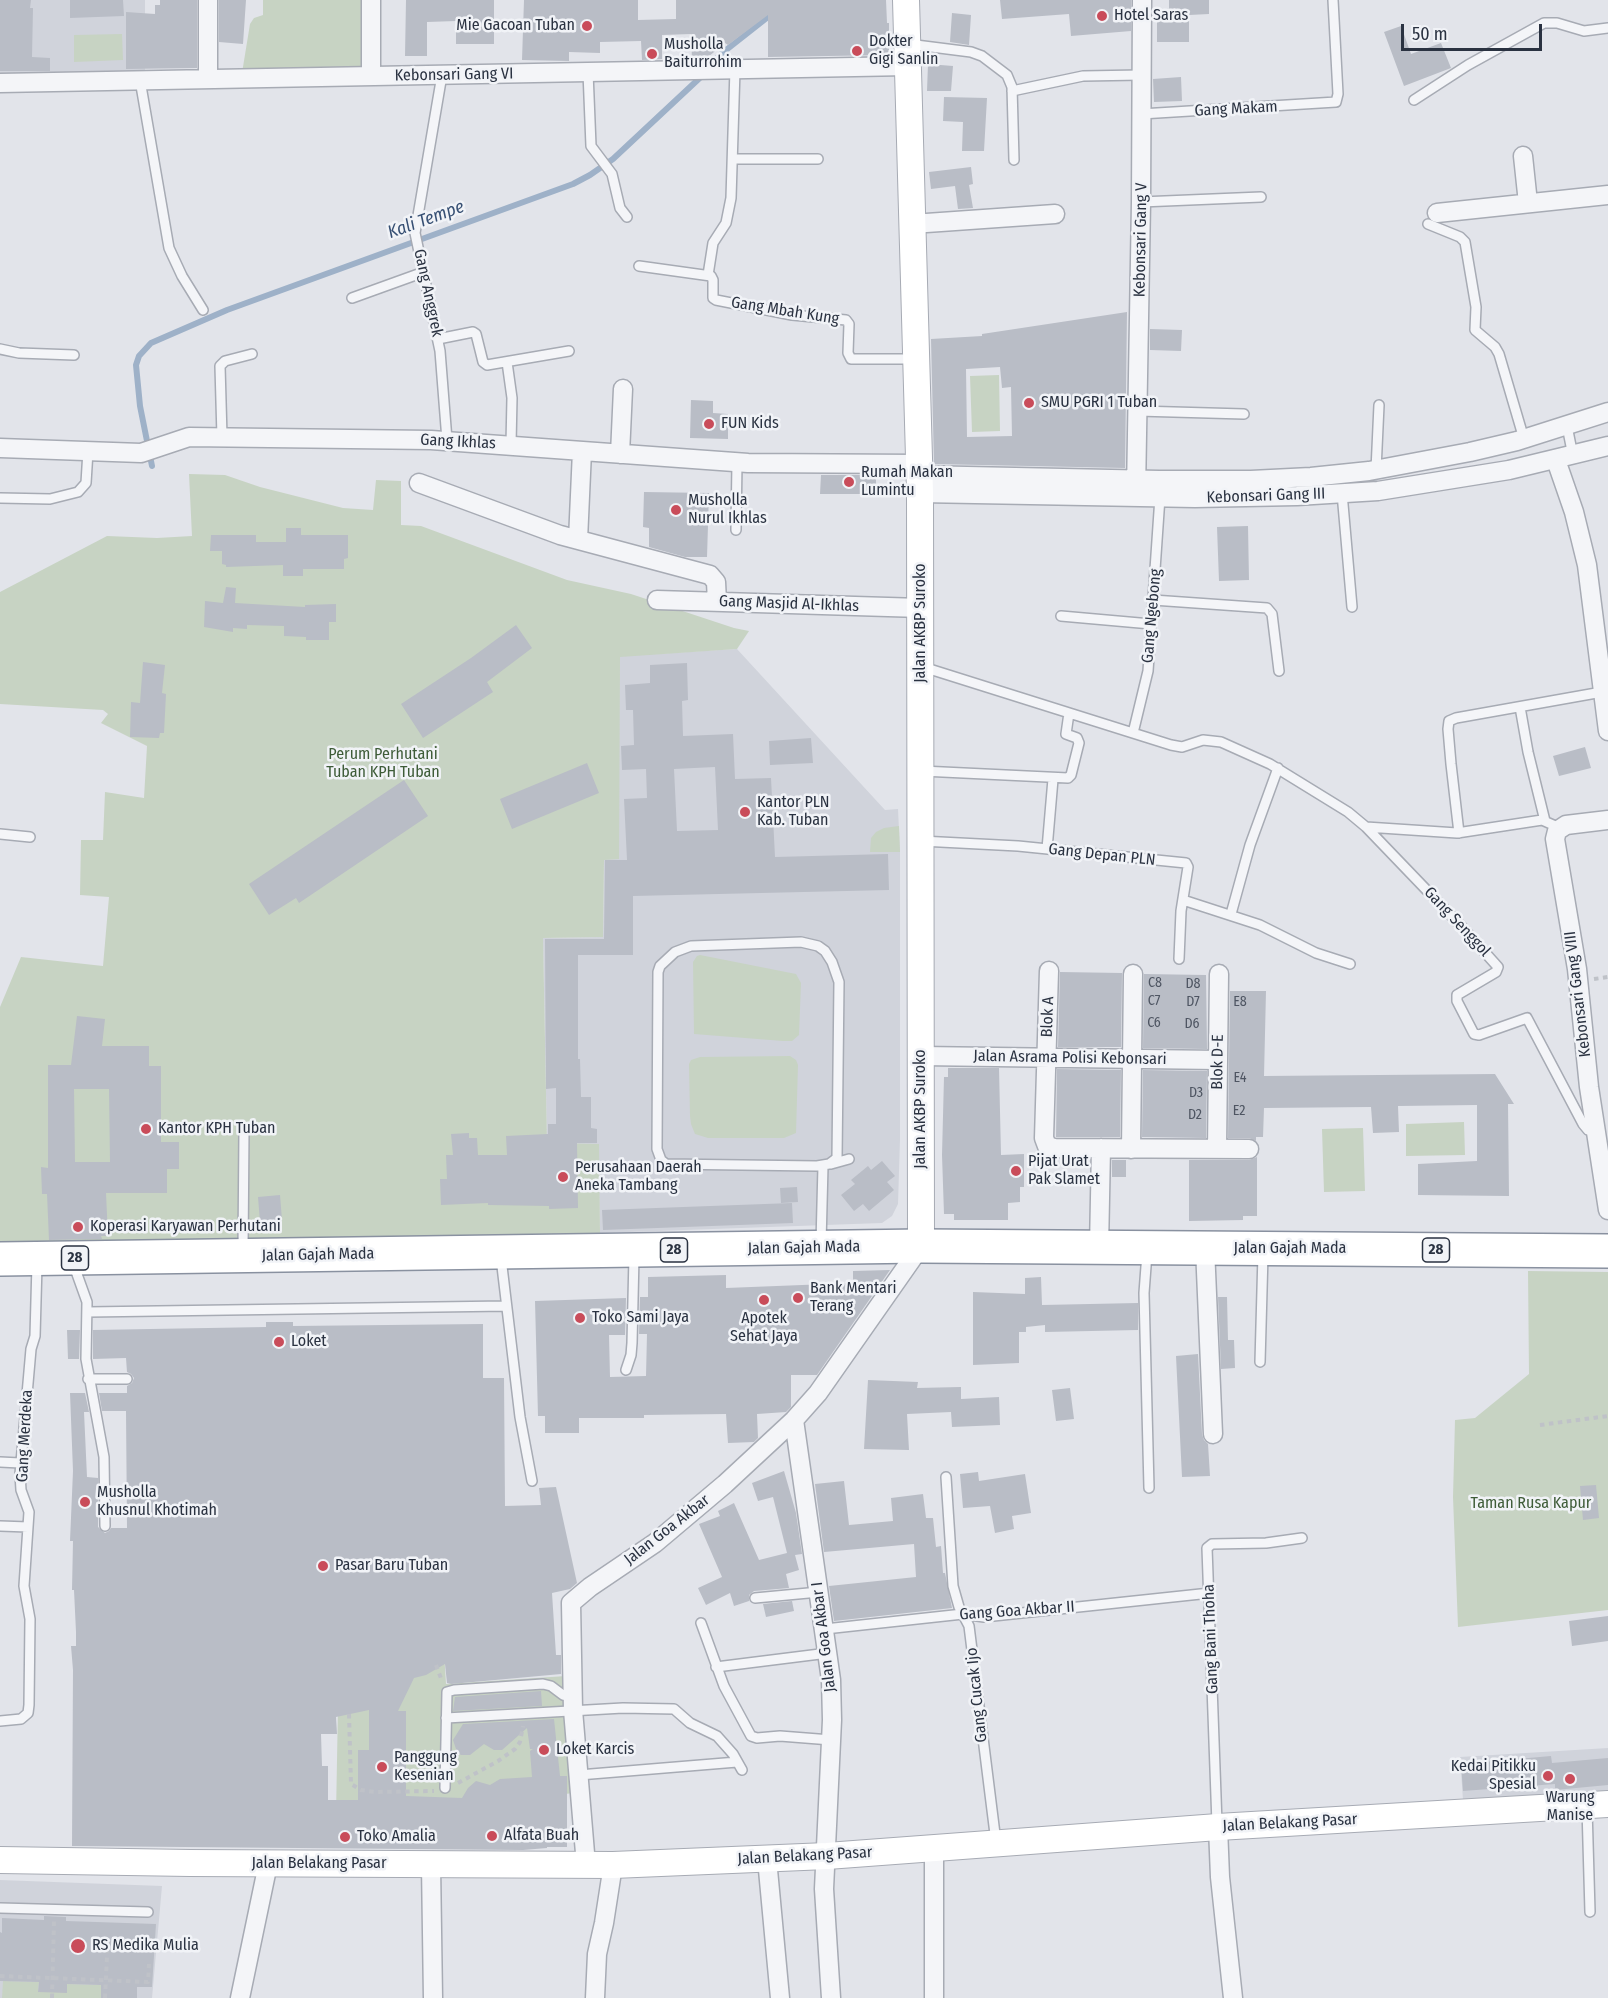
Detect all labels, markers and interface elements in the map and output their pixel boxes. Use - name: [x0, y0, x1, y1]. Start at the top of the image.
- place label: Hotel Saras: [1114, 6, 1188, 26]
- marker: Hotel Saras: [1095, 9, 1109, 23]
- scale bar: [1404, 12, 1545, 50]
- place label: Mie Gacoan Tuban: [456, 16, 575, 36]
- marker: Mie Gacoan Tuban: [580, 19, 594, 33]
- text: 50 m: [1412, 23, 1448, 45]
- place label: Dokter Gigi Sanlin: [869, 32, 938, 70]
- place label: Musholla Baiturrohim: [664, 35, 742, 73]
- marker: Dokter Gigi Sanlin: [850, 44, 864, 58]
- marker: Musholla Baiturrohim: [645, 47, 659, 61]
- street label: Kebonsari Gang VI: [395, 64, 513, 86]
- street label: Gang Makam: [1194, 97, 1278, 121]
- street label: Kebonsari Gang V: [1130, 183, 1152, 297]
- water label: Kali Tempe: [385, 196, 467, 244]
- street label: Gang Anggrek: [409, 247, 447, 339]
- street label: Gang Mbah Kung: [730, 293, 840, 329]
- place label: SMU PGRI 1 Tuban: [1041, 393, 1157, 413]
- marker: SMU PGRI 1 Tuban: [1022, 396, 1036, 410]
- place label: FUN Kids: [721, 414, 779, 434]
- marker: FUN Kids: [702, 417, 716, 431]
- street label: Gang Ikhlas: [420, 430, 496, 454]
- place label: Rumah Makan Lumintu: [861, 463, 953, 501]
- marker: Rumah Makan Lumintu: [842, 475, 856, 489]
- street label: Kebonsari Gang III: [1206, 484, 1326, 508]
- place label: Musholla Nurul Ikhlas: [688, 491, 767, 529]
- marker: Musholla Nurul Ikhlas: [669, 503, 683, 517]
- street label: Jalan AKBP Suroko: [911, 563, 931, 683]
- street label: Gang Ngebong: [1138, 568, 1166, 664]
- street label: Gang Masjid Al-Ikhlas: [719, 592, 859, 616]
- park label: Perum Perhutani Tuban KPH Tuban: [326, 745, 440, 783]
- place label: Kantor PLN Kab. Tuban: [757, 793, 830, 831]
- marker: Kantor PLN Kab. Tuban: [738, 805, 752, 819]
- street label: Gang Depan PLN: [1048, 840, 1156, 870]
- street label: Gang Senggol: [1420, 883, 1494, 961]
- street label: Kebonsari Gang VIII: [1561, 930, 1595, 1058]
- house number: C8: [1148, 975, 1162, 991]
- house number: D8: [1185, 976, 1201, 992]
- house number: C7: [1148, 993, 1160, 1009]
- house number: D7: [1186, 994, 1200, 1010]
- house number: E8: [1233, 994, 1247, 1010]
- street label: Blok A: [1038, 996, 1058, 1038]
- house number: C6: [1147, 1015, 1161, 1031]
- house number: D6: [1184, 1016, 1200, 1032]
- street label: Blok D-E: [1208, 1034, 1228, 1090]
- street label: Jalan Asrama Polisi Kebonsari: [973, 1047, 1167, 1069]
- street label: Jalan AKBP Suroko: [911, 1049, 931, 1169]
- house number: E4: [1234, 1070, 1246, 1086]
- house number: D3: [1189, 1085, 1203, 1101]
- house number: E2: [1233, 1103, 1245, 1119]
- house number: D2: [1188, 1107, 1202, 1123]
- place label: Kantor KPH Tuban: [158, 1119, 275, 1139]
- marker: Kantor KPH Tuban: [139, 1122, 153, 1136]
- place label: Pijat Urat Pak Slamet: [1028, 1152, 1100, 1190]
- place label: Perusahaan Daerah Aneka Tambang: [575, 1158, 702, 1196]
- marker: Pijat Urat Pak Slamet: [1009, 1164, 1023, 1178]
- marker: Perusahaan Daerah Aneka Tambang: [556, 1170, 570, 1184]
- place label: Koperasi Karyawan Perhutani: [90, 1217, 281, 1237]
- marker: Koperasi Karyawan Perhutani: [71, 1220, 85, 1234]
- street label: Jalan Gajah Mada: [747, 1237, 861, 1259]
- road number: 28: [660, 1238, 688, 1262]
- road number: 28: [1422, 1238, 1450, 1262]
- street label: Jalan Gajah Mada: [1234, 1239, 1346, 1259]
- street label: Jalan Gajah Mada: [261, 1244, 375, 1266]
- road number: 28: [62, 1246, 88, 1270]
- place label: Bank Mentari Terang: [810, 1279, 897, 1317]
- marker: Bank Mentari Terang: [791, 1291, 805, 1305]
- marker: Apotek Sehat Jaya: [757, 1293, 771, 1307]
- place label: Toko Sami Jaya: [592, 1308, 689, 1328]
- place label: Apotek Sehat Jaya: [730, 1309, 798, 1347]
- marker: Toko Sami Jaya: [573, 1311, 587, 1325]
- place label: Loket: [291, 1332, 327, 1352]
- marker: Loket: [272, 1335, 286, 1349]
- street label: Gang Merdeka: [13, 1389, 37, 1483]
- place label: Musholla Khusnul Khotimah: [97, 1483, 217, 1521]
- street label: Jalan Goa Akbar: [621, 1491, 713, 1569]
- park label: Taman Rusa Kapur: [1471, 1494, 1591, 1514]
- marker: Musholla Khusnul Khotimah: [78, 1495, 92, 1509]
- place label: Pasar Baru Tuban: [335, 1556, 448, 1576]
- marker: Pasar Baru Tuban: [316, 1559, 330, 1573]
- street label: Jalan Goa Akbar I: [808, 1581, 840, 1693]
- street label: Gang Bani Thoha: [1199, 1584, 1223, 1694]
- street label: Gang Goa Akbar II: [959, 1597, 1075, 1625]
- street label: Gang Cucak Ijo: [962, 1647, 992, 1743]
- place label: Loket Karcis: [556, 1740, 634, 1760]
- marker: Loket Karcis: [537, 1743, 551, 1757]
- place label: Panggung Kesenian: [394, 1748, 457, 1786]
- place label: Kedai Pitikku Spesial: [1451, 1757, 1536, 1795]
- marker: Panggung Kesenian: [375, 1760, 389, 1774]
- marker: Kedai Pitikku Spesial: [1541, 1769, 1555, 1783]
- marker: Warung Manise: [1563, 1772, 1577, 1786]
- place label: Warung Manise: [1545, 1788, 1595, 1826]
- street label: Jalan Belakang Pasar: [1222, 1810, 1358, 1836]
- place label: Alfata Buah: [504, 1826, 579, 1846]
- place label: Toko Amalia: [357, 1827, 436, 1847]
- marker: Alfata Buah: [485, 1829, 499, 1843]
- marker: Toko Amalia: [338, 1830, 352, 1844]
- street label: Jalan Belakang Pasar: [737, 1843, 873, 1869]
- street label: Jalan Belakang Pasar: [251, 1854, 387, 1874]
- place label: RS Medika Mulia: [92, 1936, 199, 1956]
- marker: RS Medika Mulia: [69, 1937, 87, 1955]

